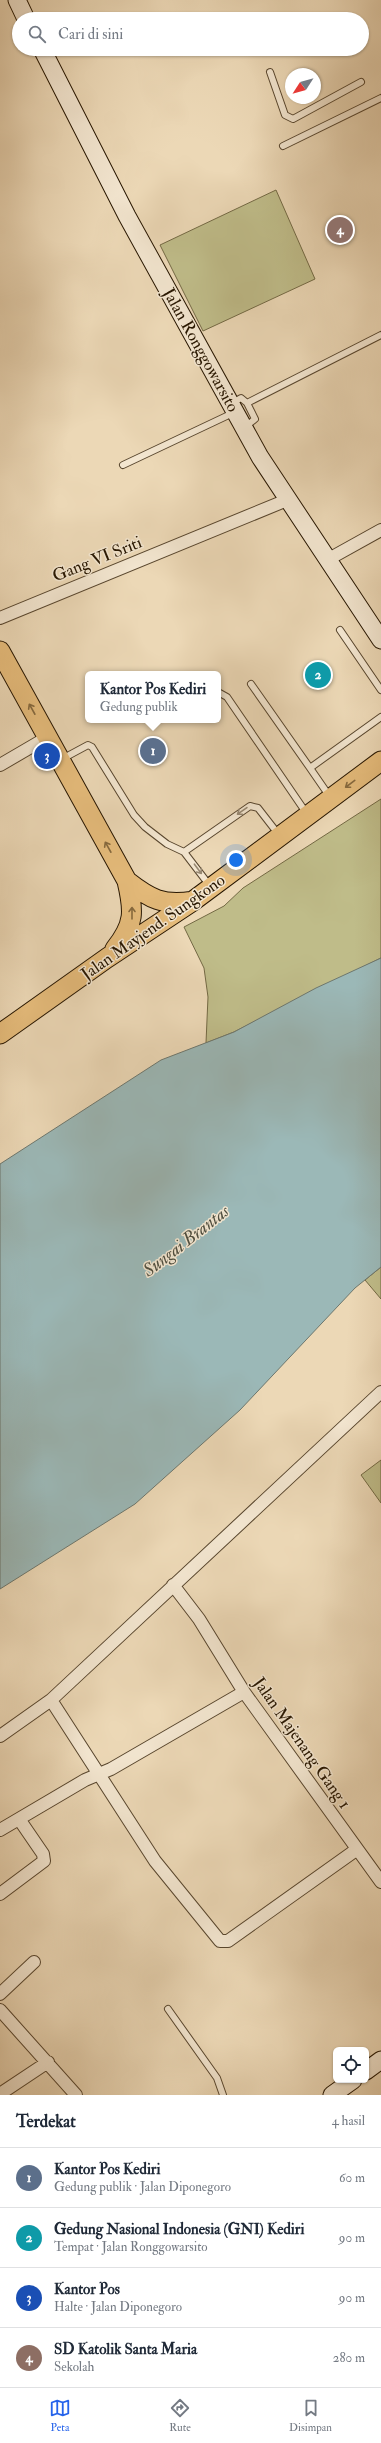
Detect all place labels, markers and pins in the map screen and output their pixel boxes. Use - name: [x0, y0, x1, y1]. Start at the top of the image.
- pin: 4: [327, 215, 353, 245]
- pin: 2: [305, 660, 331, 690]
- pin: 1: [140, 736, 166, 766]
- pin: 3: [34, 741, 60, 771]

